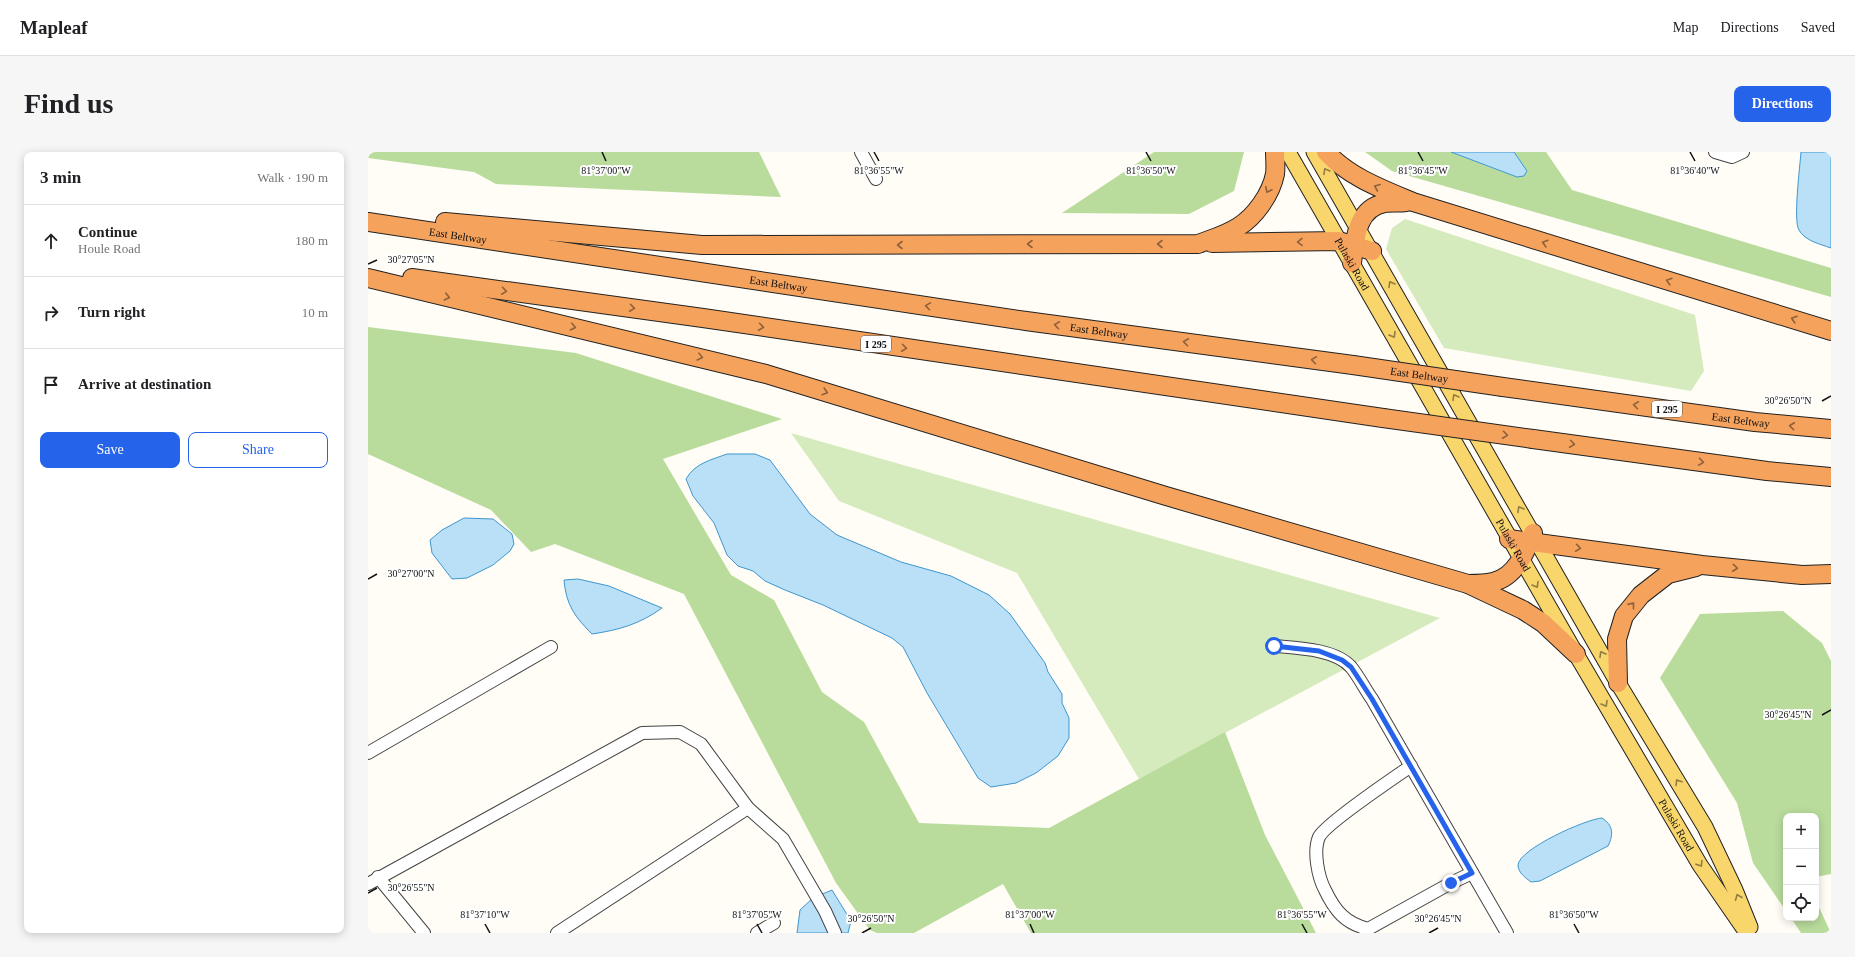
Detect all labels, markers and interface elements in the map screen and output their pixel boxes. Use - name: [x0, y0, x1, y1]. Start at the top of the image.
- text: Mapleaf: [20, 17, 88, 38]
- text: Map: [1673, 20, 1698, 35]
- text: Directions: [1720, 20, 1779, 35]
- text: Saved: [1801, 20, 1835, 35]
- button: Directions: [1734, 86, 1831, 122]
- text: Find us: [24, 88, 114, 119]
- text: 81°37'00"W: [581, 165, 631, 176]
- text: 81°36'55"W: [854, 165, 904, 176]
- text: 81°36'50"W: [1126, 165, 1176, 176]
- text: 81°36'45"W: [1398, 165, 1448, 176]
- text: 81°36'40"W: [1670, 165, 1720, 176]
- text: 3 min: [40, 168, 81, 187]
- one-way arrow: [1323, 168, 1330, 175]
- text: Walk · 190 m: [257, 170, 328, 185]
- one-way arrow: [1374, 184, 1382, 192]
- one-way arrow: [1265, 186, 1273, 193]
- text: Continue: [78, 224, 137, 240]
- street label: East Beltway: [428, 225, 488, 246]
- icon: ahead: [40, 230, 62, 252]
- text: 180 m: [295, 233, 328, 248]
- street label: Pulaski Road: [1332, 236, 1372, 293]
- one-way arrow: [1297, 237, 1303, 246]
- one-way arrow: [1542, 239, 1549, 248]
- one-way arrow: [1027, 240, 1033, 248]
- one-way arrow: [1157, 240, 1163, 248]
- text: Houle Road: [78, 241, 140, 256]
- one-way arrow: [897, 241, 903, 249]
- text: 30°27'05"N: [387, 254, 435, 265]
- street label: East Beltway: [749, 273, 809, 294]
- one-way arrow: [1666, 277, 1673, 286]
- one-way arrow: [1388, 281, 1395, 288]
- one-way arrow: [501, 286, 507, 295]
- one-way arrow: [444, 292, 450, 300]
- icon: right: [40, 302, 62, 324]
- one-way arrow: [925, 302, 931, 311]
- one-way arrow: [629, 303, 636, 312]
- text: Turn right: [78, 304, 145, 320]
- text: 10 m: [302, 305, 328, 320]
- one-way arrow: [1790, 315, 1797, 324]
- one-way arrow: [1054, 321, 1060, 330]
- street label: East Beltway: [1069, 321, 1129, 341]
- one-way arrow: [570, 322, 576, 330]
- one-way arrow: [758, 322, 764, 331]
- one-way arrow: [1389, 331, 1396, 338]
- road number: I 295: [861, 336, 891, 352]
- one-way arrow: [1183, 338, 1189, 347]
- one-way arrow: [901, 343, 907, 352]
- one-way arrow: [696, 353, 703, 361]
- one-way arrow: [1311, 356, 1317, 365]
- street label: East Beltway: [1390, 365, 1450, 385]
- icon: arrive: [40, 374, 62, 396]
- text: Arrive at destination: [78, 376, 211, 392]
- one-way arrow: [821, 387, 828, 396]
- one-way arrow: [1453, 394, 1460, 401]
- text: 30°26'50"N: [1764, 395, 1812, 406]
- one-way arrow: [1633, 401, 1639, 410]
- road number: I 295: [1652, 401, 1682, 417]
- street label: East Beltway: [1711, 410, 1771, 429]
- one-way arrow: [1789, 421, 1795, 430]
- one-way arrow: [1502, 430, 1508, 439]
- button: Save: [40, 432, 180, 468]
- button: Share: [188, 432, 328, 468]
- one-way arrow: [1569, 439, 1575, 448]
- one-way arrow: [1698, 457, 1704, 466]
- one-way arrow: [1517, 506, 1524, 513]
- street label: Pulaski Road: [1494, 517, 1533, 574]
- one-way arrow: [1575, 543, 1581, 552]
- one-way arrow: [1732, 564, 1738, 573]
- text: 30°27'00"N: [387, 568, 435, 579]
- one-way arrow: [1531, 581, 1538, 588]
- one-way arrow: [1628, 603, 1635, 610]
- route start: [1265, 637, 1283, 655]
- one-way arrow: [1600, 651, 1607, 658]
- one-way arrow: [1601, 700, 1608, 707]
- text: 30°26'45"N: [1764, 709, 1812, 720]
- one-way arrow: [1675, 779, 1682, 786]
- street label: Pulaski Road: [1656, 797, 1697, 854]
- map controls: [1783, 813, 1819, 921]
- button: +: [1783, 813, 1819, 849]
- button: −: [1783, 849, 1819, 885]
- one-way arrow: [1695, 860, 1703, 867]
- route end: [1442, 874, 1460, 892]
- text: 30°26'55"N: [387, 882, 435, 893]
- button: locate: [1783, 885, 1819, 921]
- one-way arrow: [1734, 893, 1742, 900]
- text: 81°37'10"W: [460, 909, 510, 920]
- text: 81°37'05"W: [732, 909, 782, 920]
- text: 81°37'00"W: [1005, 909, 1055, 920]
- text: 81°36'55"W: [1277, 909, 1327, 920]
- text: 81°36'50"W: [1549, 909, 1599, 920]
- text: 30°26'50"N: [847, 913, 895, 924]
- text: 30°26'45"N: [1414, 913, 1462, 924]

